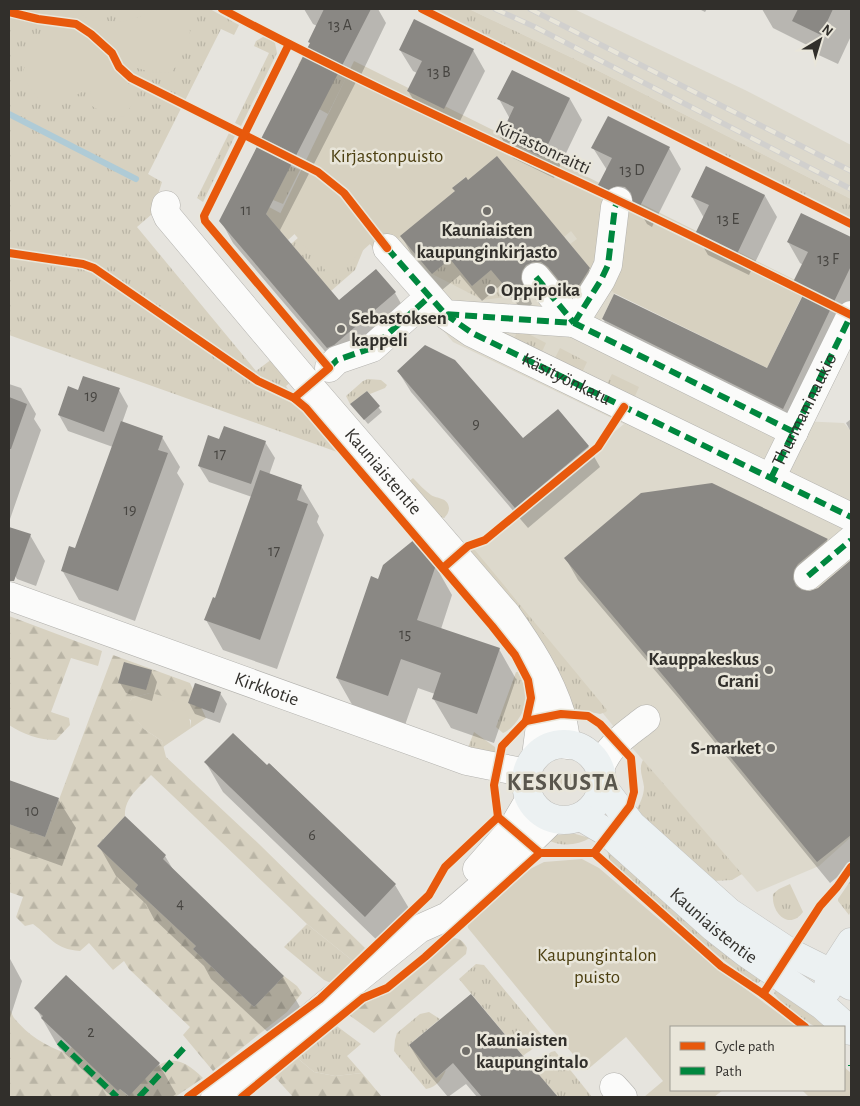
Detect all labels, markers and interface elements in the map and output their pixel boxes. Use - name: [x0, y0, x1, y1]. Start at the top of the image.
- north arrow: [795, 15, 845, 65]
- house number: 13 A: [328, 17, 352, 33]
- text: N: [819, 22, 836, 39]
- house number: 13 B: [427, 64, 451, 80]
- street label: Kirjastonraitti: [493, 118, 593, 178]
- park label: Kirjastonpuisto: [331, 147, 443, 166]
- house number: 13 D: [619, 162, 645, 178]
- house number: 11: [240, 202, 252, 218]
- marker: Kauniaisten kaupunginkirjasto: [481, 205, 493, 217]
- house number: 13 E: [717, 211, 740, 227]
- place label: Kauniaisten kaupunginkirjasto: [416, 221, 558, 262]
- house number: 13 F: [817, 251, 840, 267]
- place label: Oppipoika: [501, 281, 580, 300]
- marker: Oppipoika: [485, 284, 497, 296]
- place label: Sebastoksen kappeli: [351, 309, 447, 350]
- marker: Sebastoksen kappeli: [335, 323, 347, 335]
- street label: Käsityönkatu: [519, 349, 614, 409]
- street label: Thurmaninaukio: [769, 350, 840, 470]
- house number: 19: [84, 388, 98, 404]
- house number: 9: [472, 416, 480, 432]
- street label: Kauniaistentie: [341, 425, 426, 518]
- house number: 17: [214, 446, 226, 462]
- house number: 19: [123, 502, 137, 518]
- house number: 17: [268, 543, 280, 559]
- house number: 15: [399, 626, 411, 642]
- place label: Kauppakeskus Grani: [648, 650, 759, 691]
- marker: Kauppakeskus Grani: [763, 664, 775, 676]
- street label: Kirkkotie: [232, 669, 302, 709]
- place label: S-market: [690, 739, 762, 758]
- marker: S-market: [765, 742, 777, 754]
- district label: KESKUSTA: [507, 771, 619, 795]
- house number: 10: [25, 803, 39, 819]
- house number: 6: [308, 827, 316, 843]
- street label: Kauniaistentie: [666, 884, 761, 967]
- house number: 4: [176, 895, 184, 911]
- park label: Kaupungintalon puisto: [537, 946, 657, 987]
- house number: 2: [87, 1024, 95, 1040]
- legend: [670, 1026, 845, 1091]
- place label: Kauniaisten kaupungintalo: [476, 1031, 588, 1072]
- text: Cycle path: [715, 1039, 775, 1054]
- marker: Kauniaisten kaupungintalo: [460, 1045, 472, 1057]
- text: Path: [715, 1064, 742, 1079]

